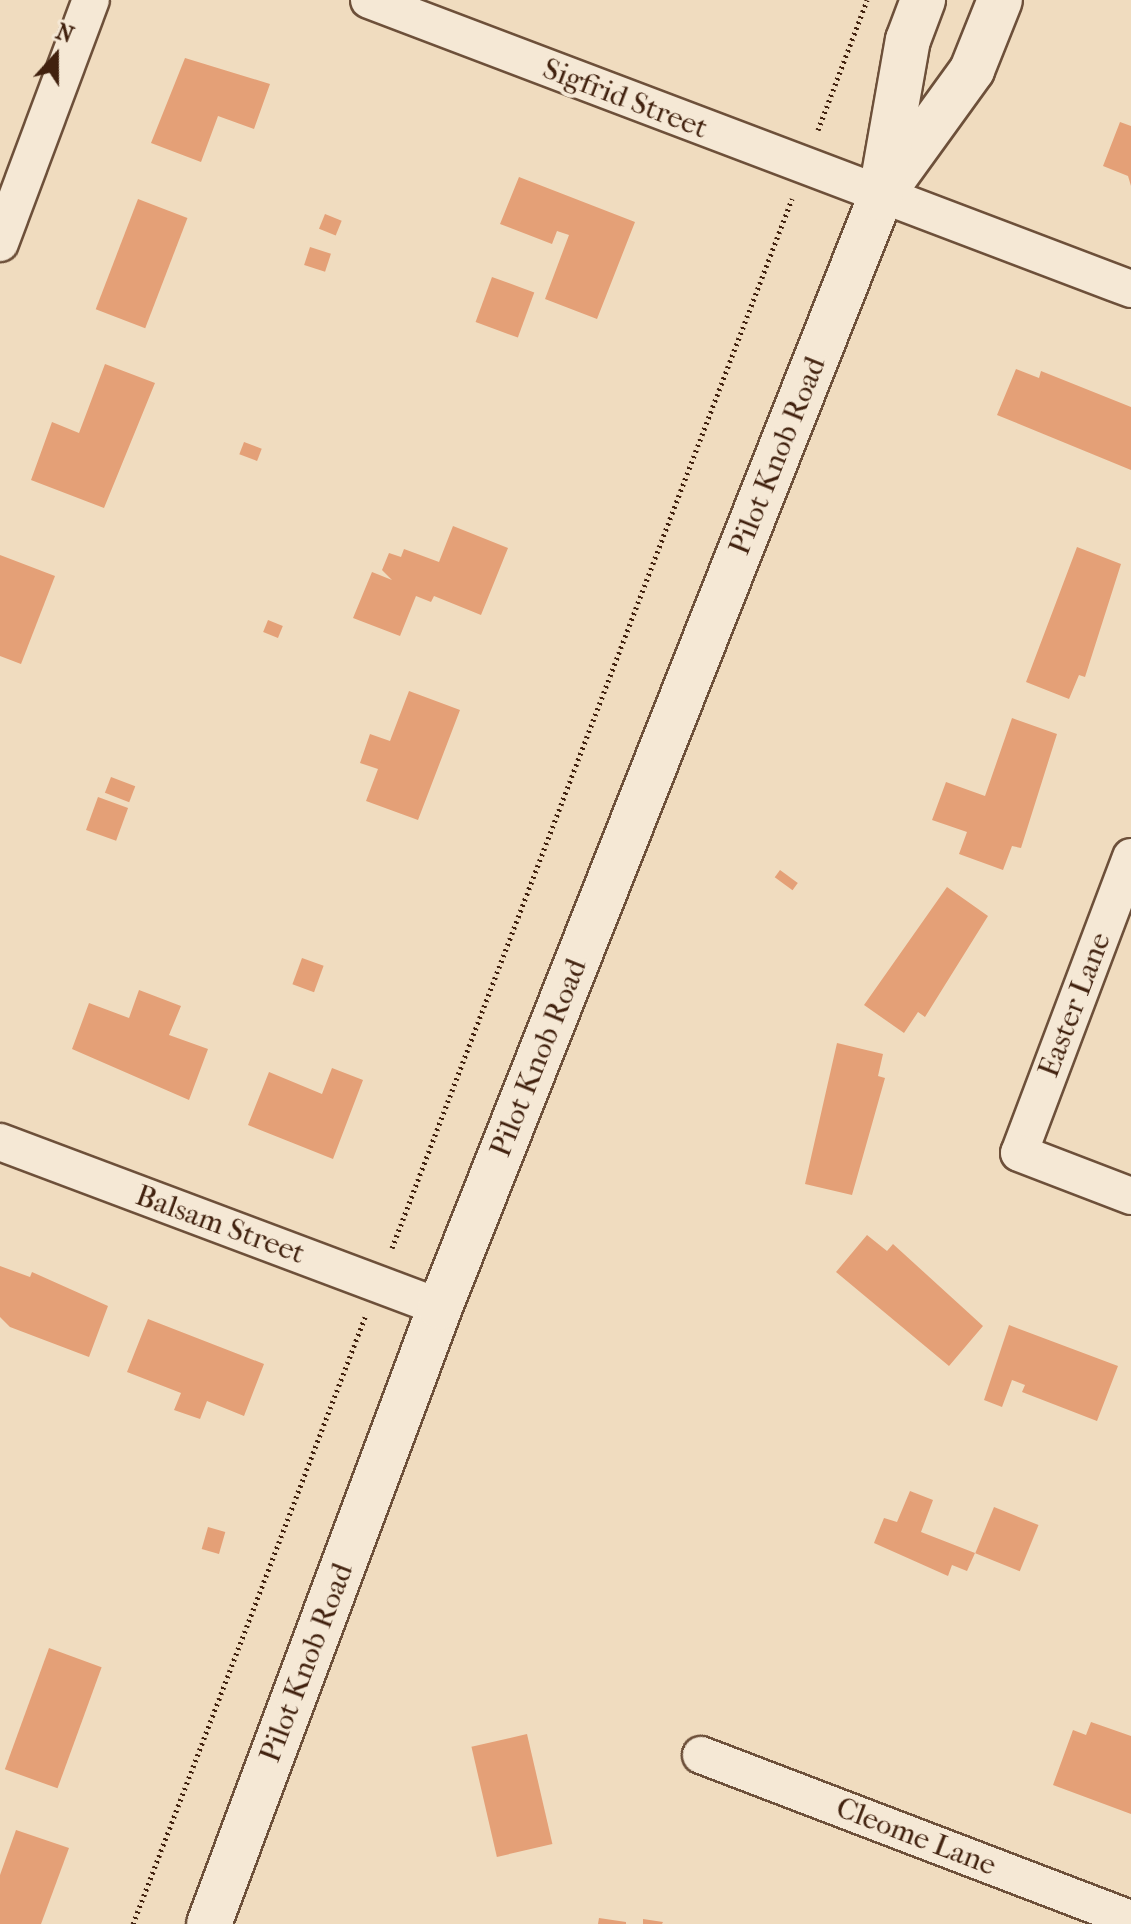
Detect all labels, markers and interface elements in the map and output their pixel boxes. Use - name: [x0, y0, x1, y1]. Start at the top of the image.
- north arrow: [16, 16, 96, 96]
- text: N: [52, 18, 77, 49]
- street label: Sigfrid Street: [538, 51, 712, 147]
- street label: Pilot Knob Road: [722, 352, 834, 560]
- street label: Easter Lane: [1031, 928, 1119, 1082]
- street label: Pilot Knob Road: [483, 954, 595, 1162]
- street label: Balsam Street: [131, 1178, 309, 1272]
- street label: Pilot Knob Road: [253, 1558, 361, 1768]
- street label: Cleome Lane: [831, 1790, 1001, 1884]

